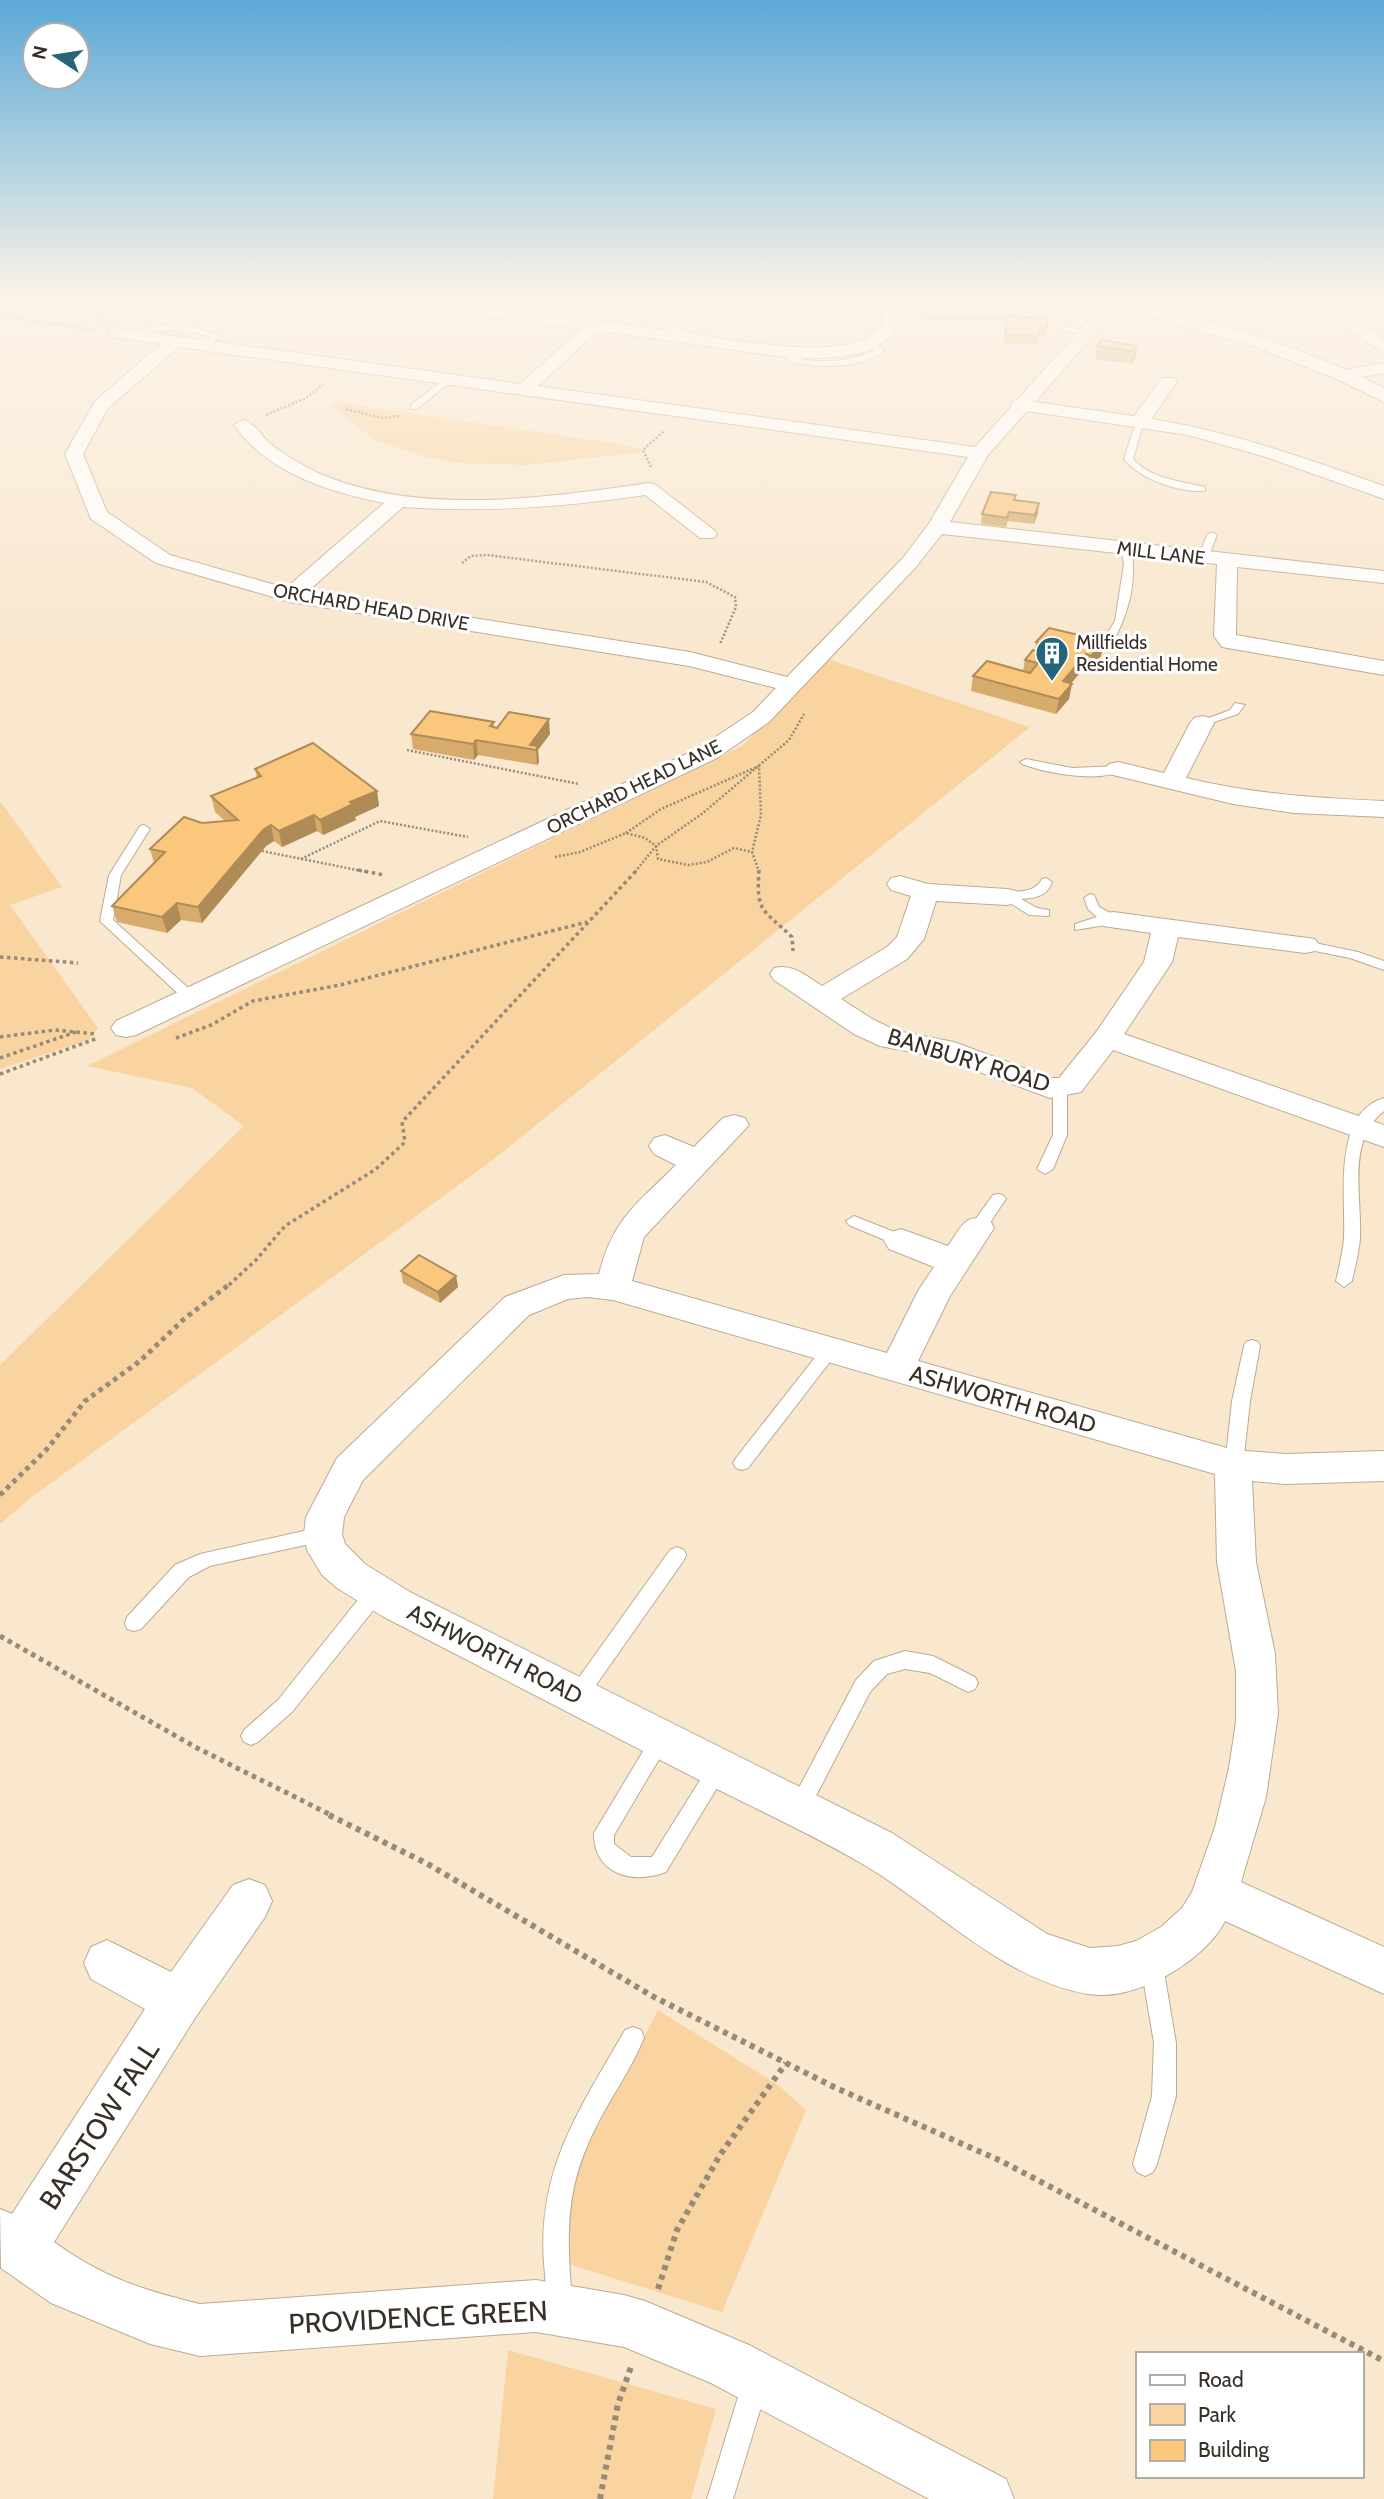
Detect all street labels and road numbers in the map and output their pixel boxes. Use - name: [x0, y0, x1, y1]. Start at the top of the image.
- street label: MILL LANE: [1116, 536, 1206, 570]
- street label: ORCHARD HEAD DRIVE: [271, 578, 471, 636]
- street label: ORCHARD HEAD LANE: [543, 735, 725, 839]
- street label: BANBURY ROAD: [884, 1022, 1054, 1098]
- street label: ASHWORTH ROAD: [907, 1359, 1099, 1439]
- street label: ASHWORTH ROAD: [403, 1598, 587, 1710]
- street label: BARSTOW FALL: [32, 2034, 166, 2216]
- street label: PROVIDENCE GREEN: [288, 2293, 548, 2341]

